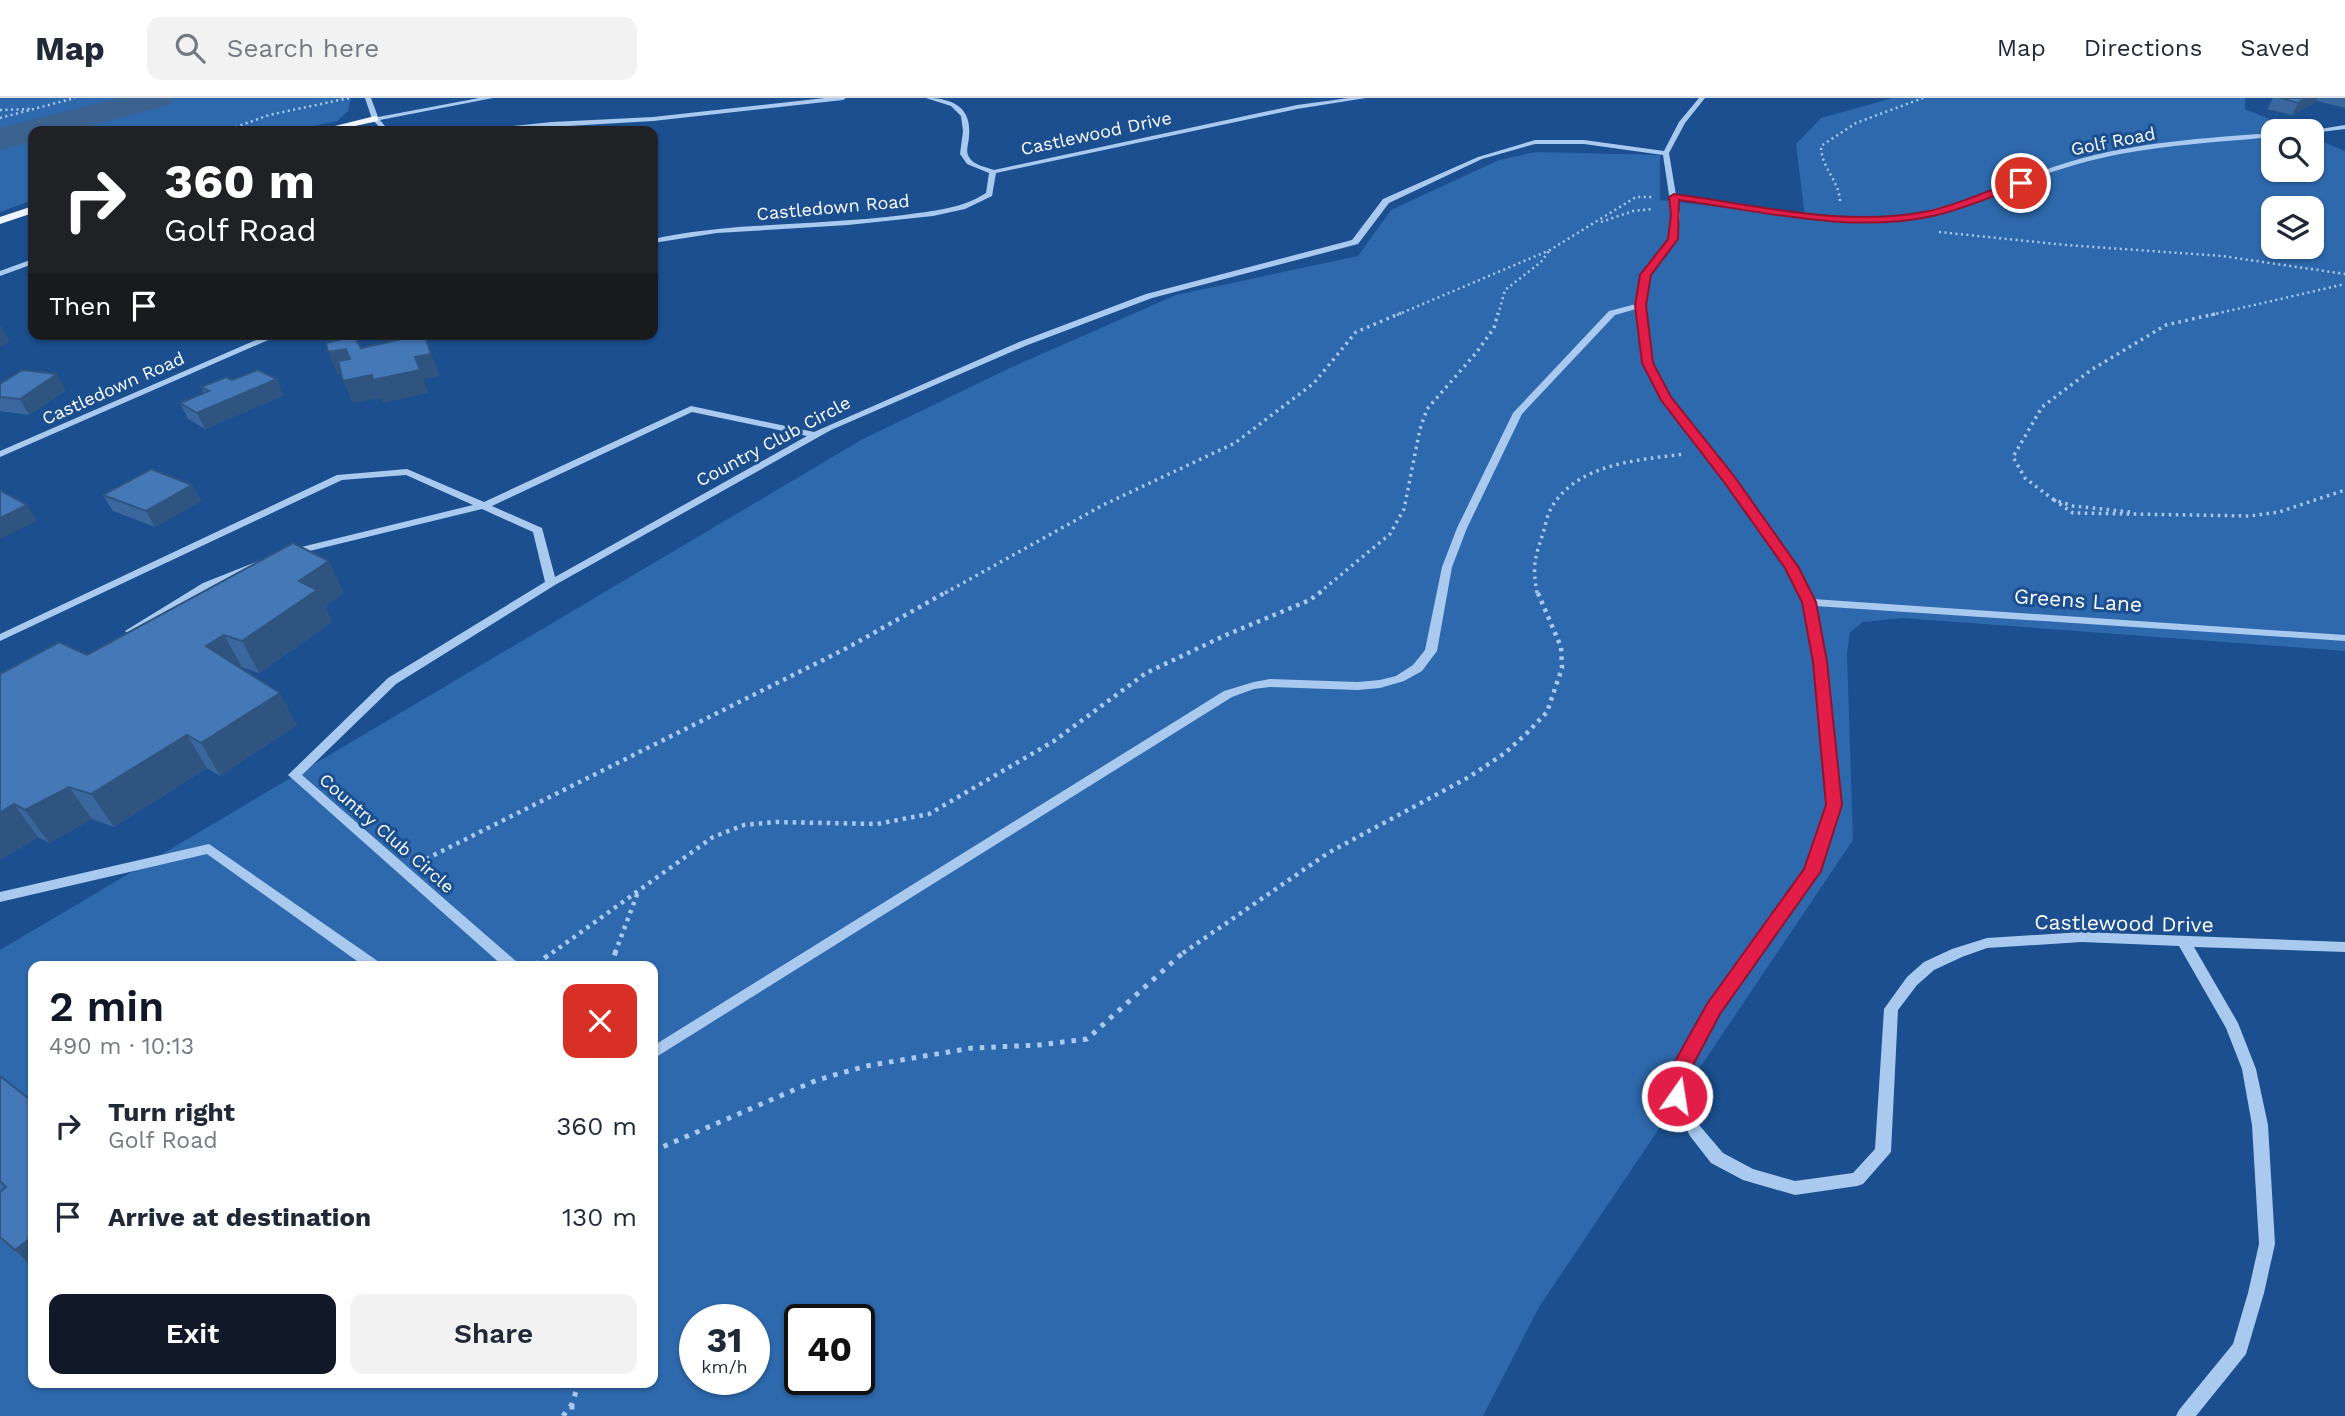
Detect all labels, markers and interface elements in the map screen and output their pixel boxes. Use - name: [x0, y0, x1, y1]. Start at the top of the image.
- search box: [147, 17, 637, 80]
- text: Map: [35, 29, 105, 68]
- icon: search: [171, 29, 209, 67]
- text: Search here: [227, 33, 379, 63]
- text: Map: [1997, 34, 2046, 62]
- text: Directions: [2084, 34, 2202, 62]
- text: Saved: [2240, 34, 2310, 62]
- street label: Castlewood Drive: [1019, 107, 1173, 159]
- map controls: [2261, 119, 2324, 259]
- button: search: [2261, 119, 2324, 182]
- street label: Golf Road: [2069, 123, 2157, 159]
- text: 360 m: [164, 152, 315, 210]
- pin: [1991, 153, 2051, 213]
- icon: right: [49, 154, 140, 245]
- icon: arrive: [2002, 164, 2040, 202]
- street label: Castledown Road: [756, 190, 910, 224]
- button: layers: [2261, 196, 2324, 259]
- text: Golf Road: [164, 211, 316, 249]
- icon: arrive: [125, 287, 163, 325]
- text: Then: [49, 291, 111, 321]
- street label: Castledown Road: [39, 347, 187, 429]
- street label: Country Club Circle: [692, 391, 854, 491]
- street label: Greens Lane: [2013, 583, 2143, 617]
- street label: Country Club Circle: [315, 769, 459, 897]
- street label: Castlewood Drive: [2034, 909, 2214, 937]
- text: 2 min: [49, 982, 164, 1031]
- button: close: [563, 984, 637, 1058]
- text: 490 m · 10:13: [49, 1033, 194, 1060]
- position arrow: [1640, 1059, 1714, 1133]
- text: Turn right: [108, 1097, 235, 1127]
- icon: right: [49, 1107, 87, 1145]
- text: 360 m: [556, 1111, 637, 1141]
- text: Golf Road: [108, 1127, 218, 1154]
- icon: arrive: [49, 1198, 87, 1236]
- text: Arrive at destination: [108, 1202, 371, 1232]
- text: 130 m: [562, 1202, 637, 1232]
- button: Exit: [49, 1294, 336, 1374]
- button: Share: [350, 1294, 637, 1374]
- speed limit sign: 40: [784, 1304, 875, 1395]
- text: 31: [707, 1319, 742, 1361]
- text: km/h: [701, 1356, 748, 1377]

